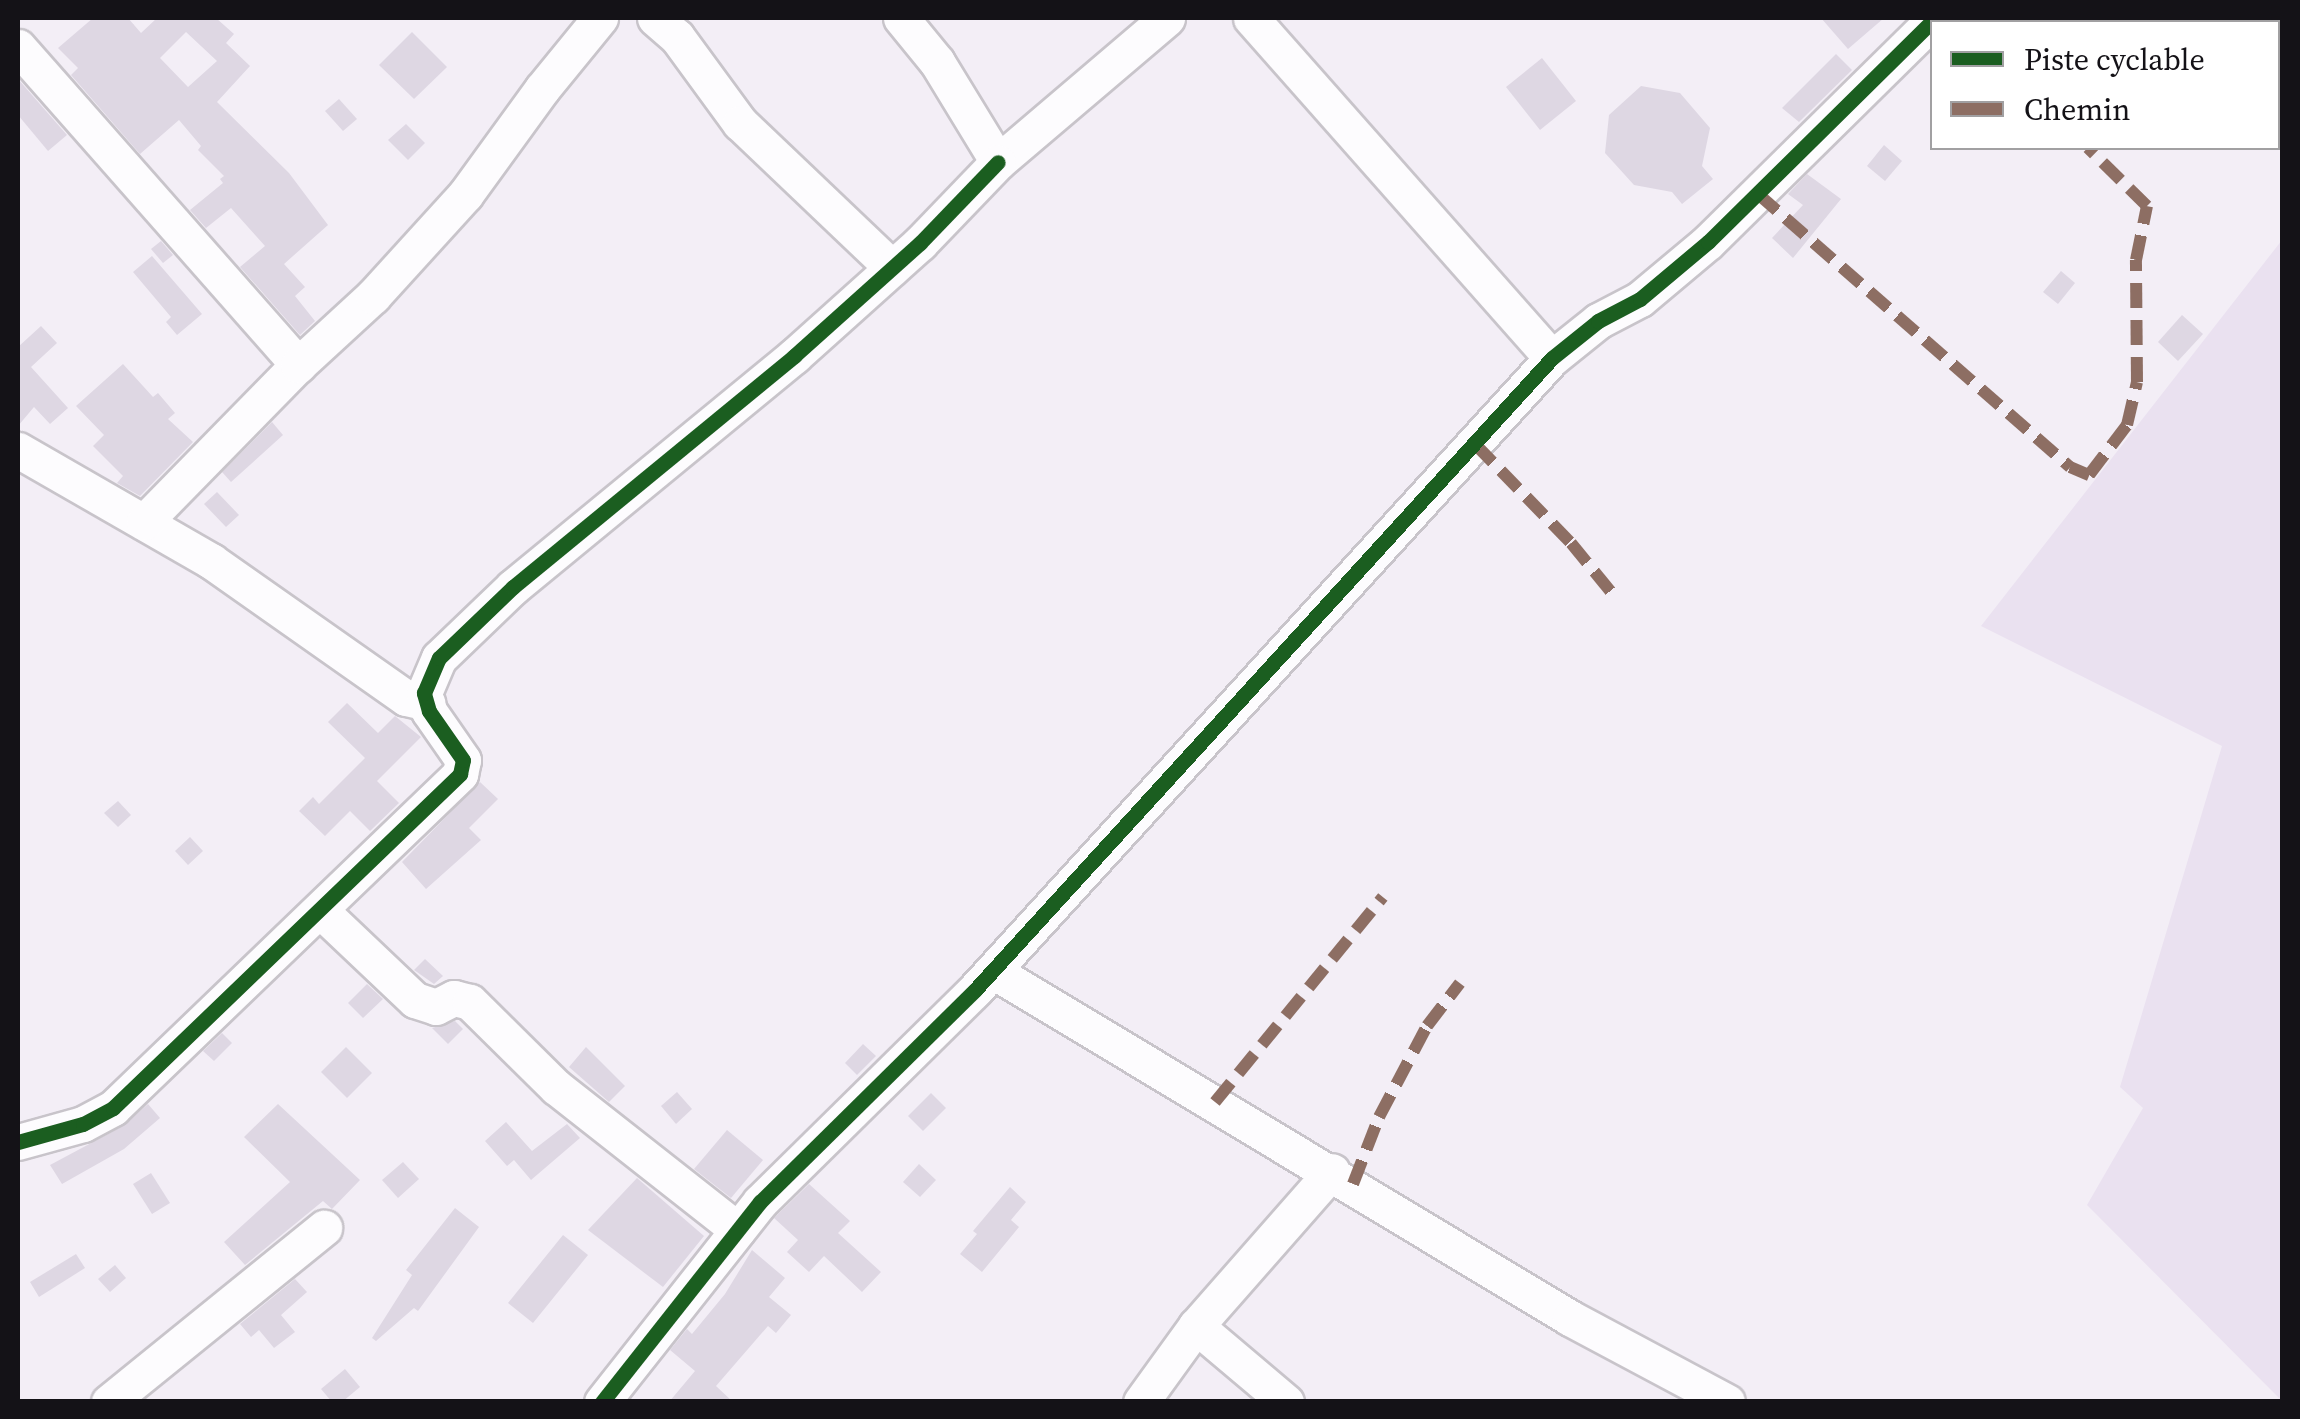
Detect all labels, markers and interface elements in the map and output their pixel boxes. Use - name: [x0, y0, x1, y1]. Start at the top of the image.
- legend: [1930, 20, 2280, 150]
- text: Piste cyclable: [2024, 39, 2205, 80]
- text: Chemin: [2024, 89, 2130, 130]

